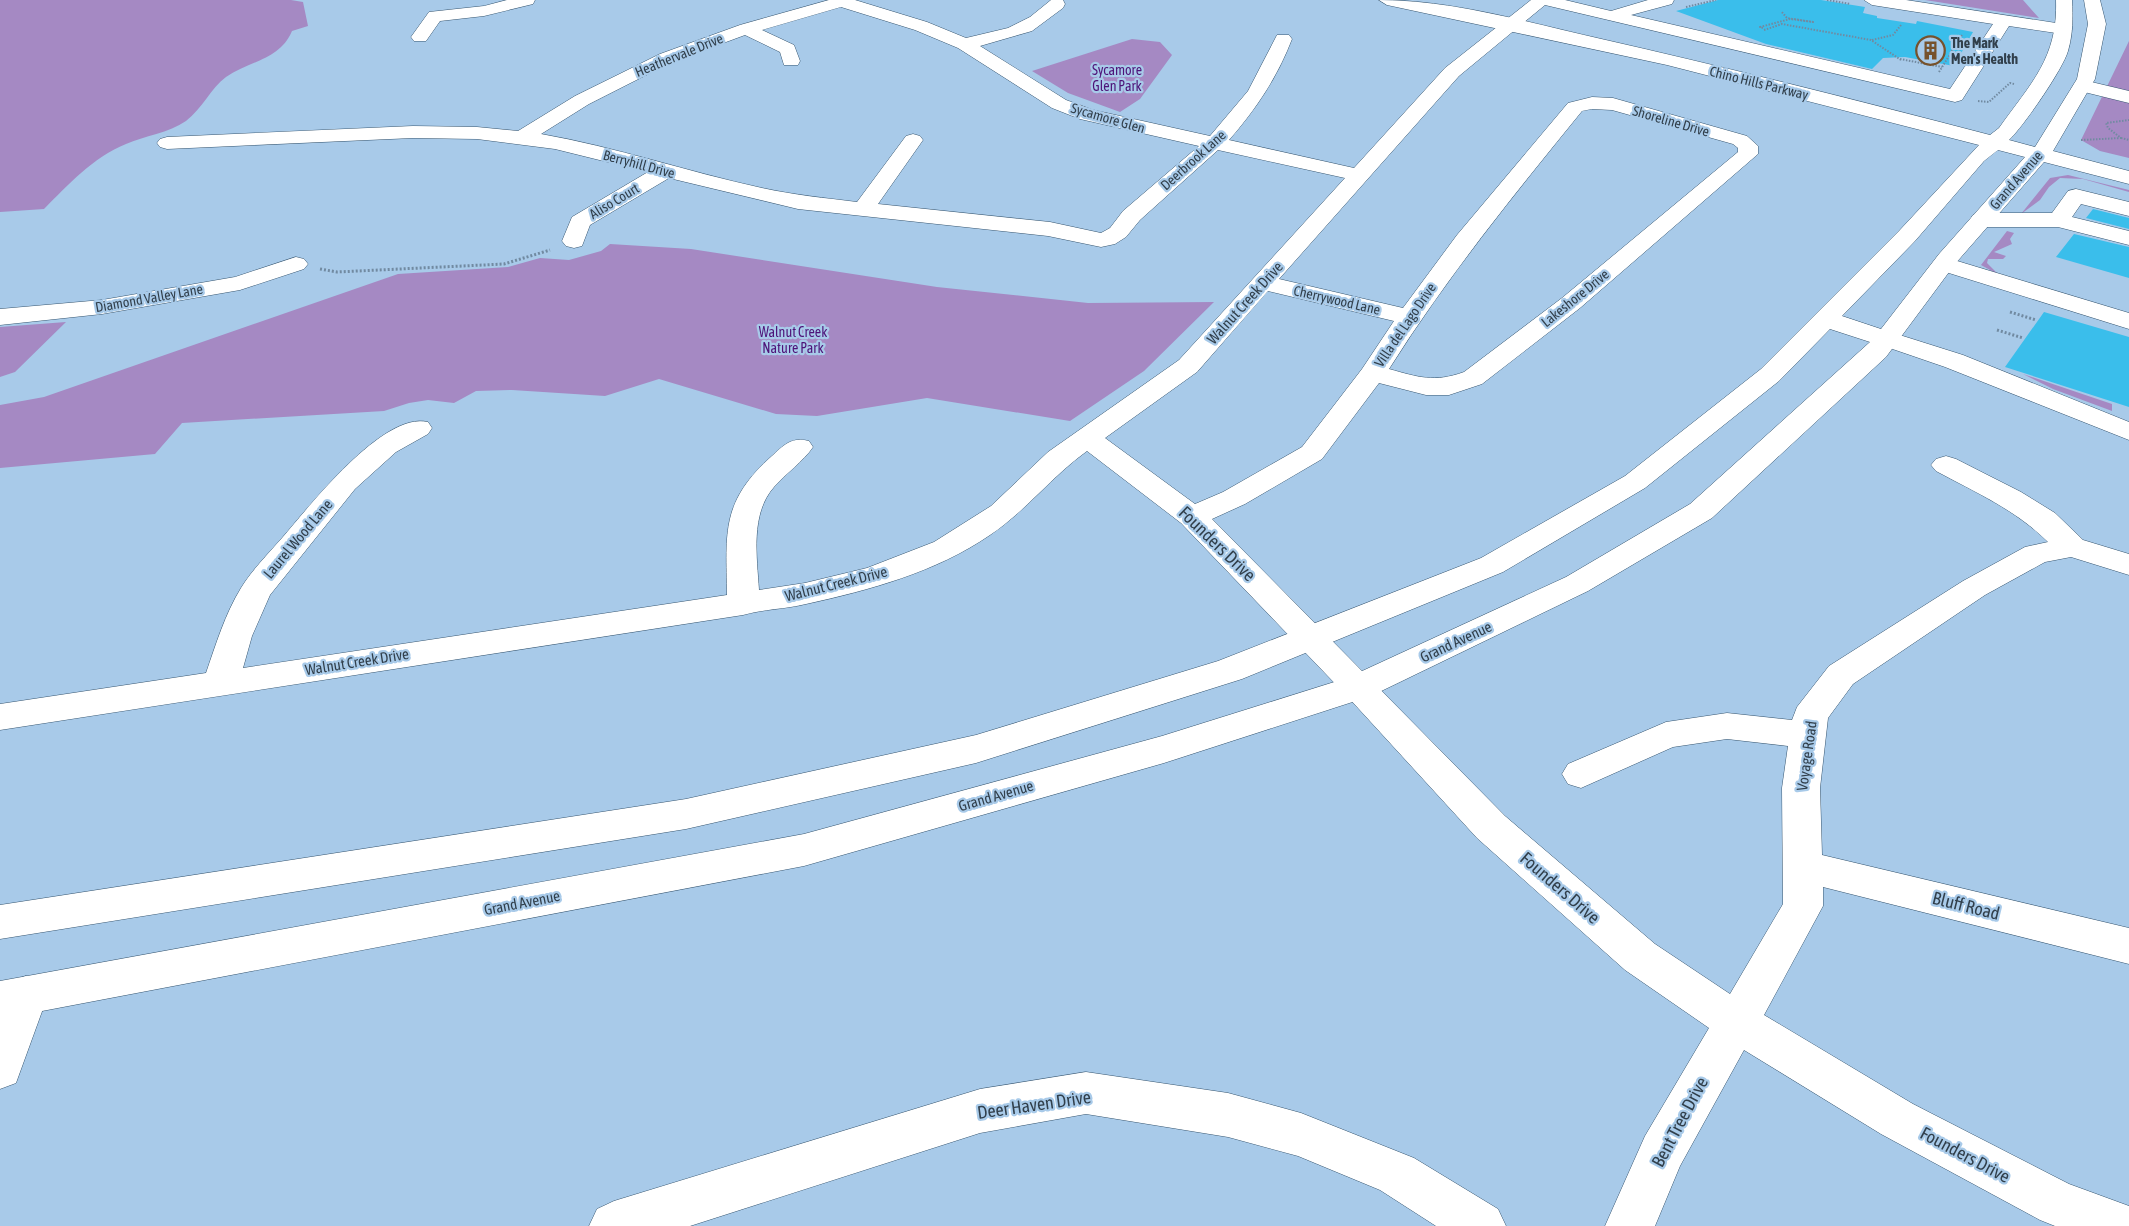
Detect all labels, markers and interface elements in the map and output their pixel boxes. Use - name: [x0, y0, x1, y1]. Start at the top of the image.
- street label: Heathervale Drive: [633, 30, 725, 80]
- building icon: The Mark Men's Health: [1914, 35, 1946, 67]
- place label: The Mark Men's Health: [1951, 35, 2018, 67]
- park label: Sycamore Glen Park: [1092, 62, 1142, 94]
- street label: Chino Hills Parkway: [1708, 63, 1810, 103]
- street label: Sycamore Glen: [1069, 100, 1147, 136]
- street label: Shoreline Drive: [1631, 102, 1711, 140]
- street label: Deerbrook Lane: [1157, 127, 1229, 193]
- street label: Berryhill Drive: [601, 147, 677, 181]
- street label: Grand Avenue: [1986, 148, 2046, 212]
- street label: Aliso Court: [586, 180, 642, 222]
- street label: Walnut Creek Drive: [1203, 258, 1286, 347]
- street label: Lakeshore Drive: [1538, 266, 1612, 330]
- street label: Villa del Lago Drive: [1371, 280, 1439, 370]
- street label: Diamond Valley Lane: [94, 281, 204, 315]
- street label: Cherrywood Lane: [1292, 282, 1382, 318]
- park label: Walnut Creek Nature Park: [759, 324, 827, 356]
- street label: Laurel Wood Lane: [260, 496, 336, 582]
- street label: Founders Drive: [1175, 502, 1260, 585]
- street label: Walnut Creek Drive: [783, 563, 889, 604]
- street label: Grand Avenue: [1417, 617, 1494, 666]
- street label: Walnut Creek Drive: [304, 645, 410, 678]
- street label: Voyage Road: [1793, 720, 1820, 792]
- street label: Grand Avenue: [957, 777, 1035, 814]
- street label: Founders Drive: [1516, 847, 1604, 928]
- street label: Grand Avenue: [482, 887, 562, 918]
- street label: Bluff Road: [1930, 887, 2002, 924]
- street label: Bent Tree Drive: [1647, 1073, 1712, 1170]
- street label: Deer Haven Drive: [976, 1086, 1092, 1123]
- street label: Founders Drive: [1917, 1122, 2014, 1187]

